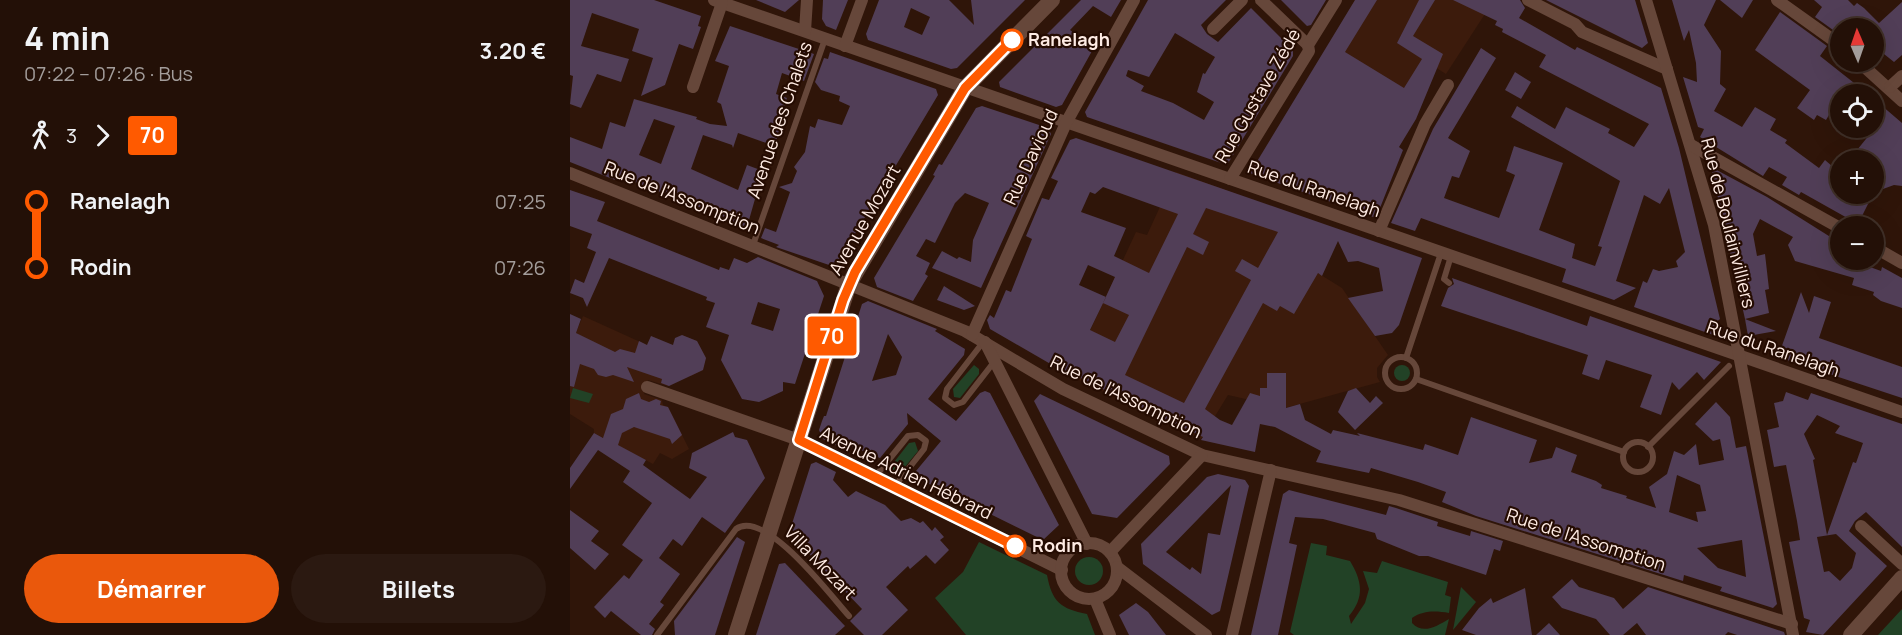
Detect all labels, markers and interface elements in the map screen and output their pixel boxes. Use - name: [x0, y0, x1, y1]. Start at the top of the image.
- text: 4 min: [24, 15, 110, 60]
- north arrow: [1830, 18, 1884, 72]
- map controls: [1830, 18, 1884, 270]
- street label: Rue Gustave Zédé: [1209, 24, 1305, 167]
- place label: Ranelagh: [1028, 27, 1110, 51]
- marker: Ranelagh: [1001, 29, 1023, 51]
- text: 3.20 €: [480, 36, 546, 66]
- street label: Avenue des Chalets: [741, 38, 817, 201]
- text: 07:22 – 07:26 · Bus: [24, 60, 193, 87]
- button: locate: [1830, 84, 1884, 138]
- street label: Rue Davioud: [997, 105, 1063, 208]
- icon: walk: [24, 119, 57, 152]
- icon: forward: [86, 119, 119, 152]
- text: 70: [140, 121, 165, 149]
- text: 3: [66, 122, 77, 149]
- street label: Rue de Boulainvilliers: [1696, 135, 1762, 310]
- button: +: [1830, 150, 1884, 204]
- street label: Rue du Ranelagh: [1245, 154, 1384, 222]
- street label: Rue de l'Assomption: [601, 155, 764, 239]
- street label: Avenue Mozart: [823, 160, 905, 279]
- text: Ranelagh: [70, 186, 170, 216]
- text: 07:25: [495, 188, 546, 215]
- button: −: [1830, 216, 1884, 270]
- text: Rodin: [70, 252, 132, 282]
- text: 07:26: [494, 254, 546, 281]
- street label: Rue du Ranelagh: [1704, 314, 1843, 382]
- line badge: 70: [805, 316, 859, 356]
- text: 70: [819, 322, 845, 350]
- street label: Rue de l'Assomption: [1047, 349, 1206, 443]
- street label: Avenue Adrien Hébrard: [816, 420, 997, 524]
- street label: Rue de l'Assomption: [1504, 502, 1669, 576]
- street label: Villa Mozart: [779, 520, 862, 605]
- place label: Rodin: [1032, 533, 1082, 557]
- marker: Rodin: [1004, 535, 1026, 557]
- button: Démarrer: [24, 554, 279, 623]
- button: Billets: [291, 554, 546, 623]

